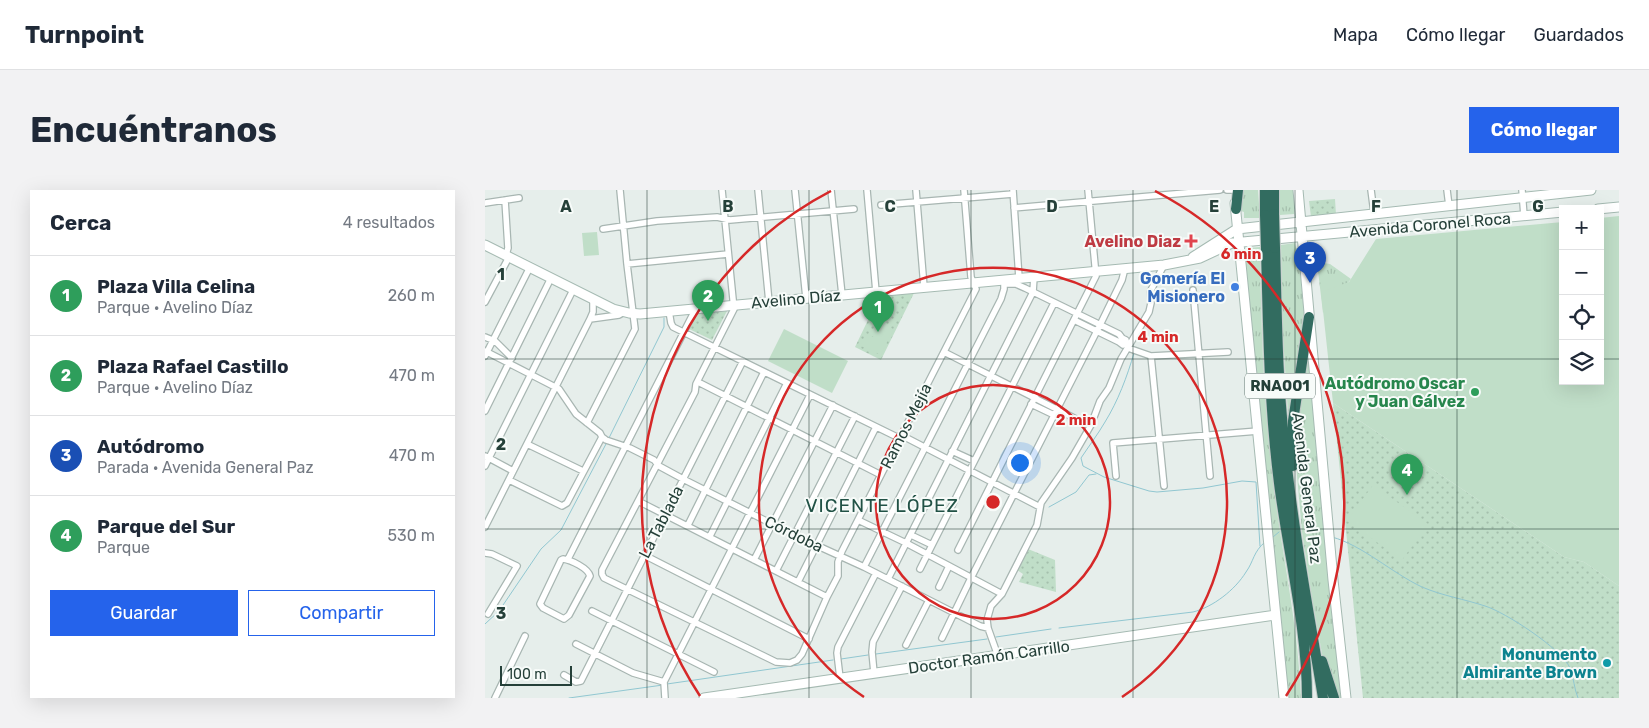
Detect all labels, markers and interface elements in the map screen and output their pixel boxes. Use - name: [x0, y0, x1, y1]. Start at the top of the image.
- text: Turnpoint: [25, 21, 144, 49]
- text: Mapa: [1333, 24, 1378, 46]
- text: Cómo llegar: [1406, 24, 1505, 46]
- text: Guardados: [1533, 24, 1624, 46]
- button: Cómo llegar: [1469, 107, 1619, 153]
- text: Encuéntranos: [30, 109, 277, 151]
- text: A: [560, 197, 572, 216]
- text: B: [722, 197, 734, 216]
- text: C: [884, 197, 896, 216]
- text: D: [1046, 197, 1058, 216]
- text: E: [1209, 197, 1219, 216]
- text: F: [1371, 197, 1381, 216]
- text: G: [1532, 197, 1544, 216]
- map controls: [1559, 205, 1604, 385]
- button: +: [1559, 205, 1604, 250]
- street label: Avenida Coronel Roca: [1348, 208, 1512, 242]
- text: Cerca: [50, 210, 111, 235]
- text: 4 resultados: [343, 213, 435, 232]
- place label: Avelino Diaz: [1085, 232, 1181, 251]
- marker: Avelino Diaz: [1185, 235, 1197, 247]
- pin: 3: [1294, 242, 1326, 283]
- text: 6 min: [1221, 245, 1261, 263]
- button: −: [1559, 250, 1604, 295]
- text: 1: [497, 265, 505, 284]
- place label: Gomería El Misionero: [1140, 269, 1225, 306]
- text: Plaza Villa Celina: [97, 275, 255, 298]
- pin: 2: [692, 280, 724, 321]
- marker: Gomería El Misionero: [1229, 281, 1241, 293]
- text: 1: [62, 286, 70, 305]
- text: 260 m: [388, 286, 435, 305]
- street label: Avelino Díaz: [750, 286, 842, 312]
- pin: 1: [862, 291, 894, 332]
- button: locate: [1559, 295, 1604, 340]
- text: Parque · Avelino Díaz: [97, 298, 253, 317]
- text: 4 min: [1137, 328, 1179, 346]
- button: layers: [1559, 340, 1604, 385]
- text: Plaza Rafael Castillo: [97, 355, 289, 378]
- text: 2: [61, 366, 71, 385]
- text: 470 m: [389, 366, 435, 385]
- road number: RNA001: [1245, 374, 1315, 398]
- place label: Autódromo Oscar y Juan Gálvez: [1325, 374, 1466, 411]
- text: Parque · Avelino Díaz: [97, 378, 253, 397]
- street label: Ramos Mejía: [876, 380, 936, 472]
- marker: Autódromo Oscar y Juan Gálvez: [1469, 386, 1481, 398]
- text: 2 min: [1056, 411, 1096, 429]
- street label: Avenida General Paz: [1288, 412, 1326, 564]
- text: Autódromo: [97, 435, 204, 458]
- text: 2: [496, 435, 506, 454]
- text: 3: [61, 446, 71, 465]
- text: 470 m: [389, 446, 435, 465]
- your location: [1007, 450, 1033, 476]
- pin: 4: [1391, 454, 1423, 495]
- text: Parada · Avenida General Paz: [97, 458, 314, 477]
- street label: La Tablada: [635, 483, 687, 561]
- centre of rings: [984, 493, 1002, 511]
- district label: VICENTE LÓPEZ: [805, 494, 959, 517]
- street label: Córdoba: [762, 512, 826, 556]
- text: Parque del Sur: [97, 515, 235, 538]
- text: 4: [61, 526, 71, 545]
- text: 530 m: [388, 526, 435, 545]
- text: Parque: [97, 538, 150, 557]
- button: Guardar: [50, 590, 238, 636]
- button: Compartir: [248, 590, 435, 636]
- text: 3: [496, 604, 506, 623]
- street label: Doctor Ramón Carrillo: [907, 636, 1071, 678]
- place label: Monumento Almirante Brown: [1463, 645, 1597, 682]
- marker: Monumento Almirante Brown: [1601, 657, 1613, 669]
- scale bar: [500, 663, 573, 686]
- text: 100 m: [507, 666, 547, 683]

